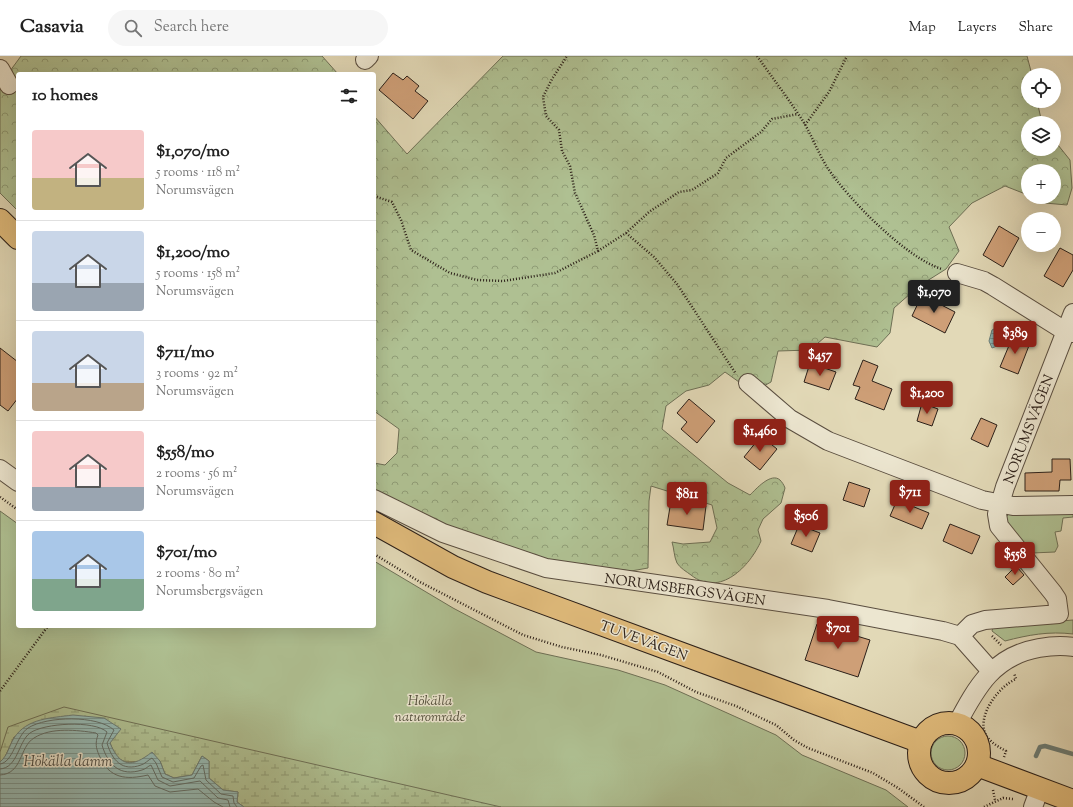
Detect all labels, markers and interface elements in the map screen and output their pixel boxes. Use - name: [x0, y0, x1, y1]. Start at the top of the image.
- search box: [108, 10, 388, 46]
- text: Casavia: [20, 14, 84, 41]
- icon: search: [122, 17, 144, 39]
- text: Search here: [154, 17, 229, 38]
- text: Map: [909, 18, 936, 38]
- text: Layers: [958, 18, 996, 38]
- text: Share: [1018, 18, 1053, 38]
- map controls: [1021, 68, 1061, 252]
- button: locate: [1021, 68, 1061, 108]
- text: 10 homes: [32, 84, 98, 108]
- icon: filters: [338, 85, 360, 107]
- button: layers: [1021, 116, 1061, 156]
- text: $1,070/mo: [156, 140, 230, 164]
- icon: home: [64, 146, 112, 194]
- text: 5 rooms · 118 m²: [156, 164, 240, 182]
- button: +: [1021, 164, 1061, 204]
- text: Norumsvägen: [156, 182, 234, 200]
- button: −: [1021, 212, 1061, 252]
- text: $1,200/mo: [156, 241, 230, 265]
- icon: home: [64, 247, 112, 295]
- text: 5 rooms · 158 m²: [156, 265, 240, 283]
- pin: $1,070: [901, 280, 967, 314]
- text: Norumsvägen: [156, 283, 234, 301]
- text: $1,070: [917, 284, 951, 302]
- pin: $389: [991, 321, 1039, 355]
- text: $389: [1003, 325, 1028, 343]
- text: $711/mo: [156, 341, 214, 365]
- pin: $457: [796, 343, 844, 377]
- icon: home: [64, 347, 112, 395]
- text: $457: [808, 347, 832, 365]
- text: 3 rooms · 92 m²: [156, 365, 238, 383]
- street label: NORUMSVÄGEN: [999, 372, 1060, 487]
- pin: $1,200: [894, 381, 960, 415]
- text: Norumsvägen: [156, 383, 234, 401]
- text: $1,200: [910, 385, 944, 403]
- pin: $1,460: [727, 419, 793, 453]
- text: $1,460: [743, 423, 777, 441]
- text: $558/mo: [156, 441, 214, 465]
- icon: home: [64, 447, 112, 495]
- text: 2 rooms · 56 m²: [156, 465, 237, 483]
- pin: $711: [886, 480, 934, 514]
- pin: $811: [663, 482, 711, 516]
- text: Norumsvägen: [156, 483, 234, 501]
- text: $711: [899, 484, 921, 502]
- text: $811: [676, 486, 698, 504]
- pin: $506: [782, 504, 830, 538]
- text: $506: [794, 508, 818, 526]
- text: $701/mo: [156, 541, 217, 565]
- pin: $558: [991, 542, 1039, 576]
- text: $558: [1004, 546, 1026, 564]
- icon: home: [64, 547, 112, 595]
- text: 2 rooms · 80 m²: [156, 565, 240, 583]
- street label: NORUMSBERGSVÄGEN: [603, 569, 767, 612]
- text: Norumsbergsvägen: [156, 583, 264, 601]
- street label: TUVEVÄGEN: [597, 616, 690, 667]
- pin: $701: [814, 616, 862, 650]
- text: $701: [826, 620, 850, 638]
- park label: Hökälla naturområde: [395, 692, 466, 728]
- water label: Hökälla damm: [24, 752, 113, 773]

